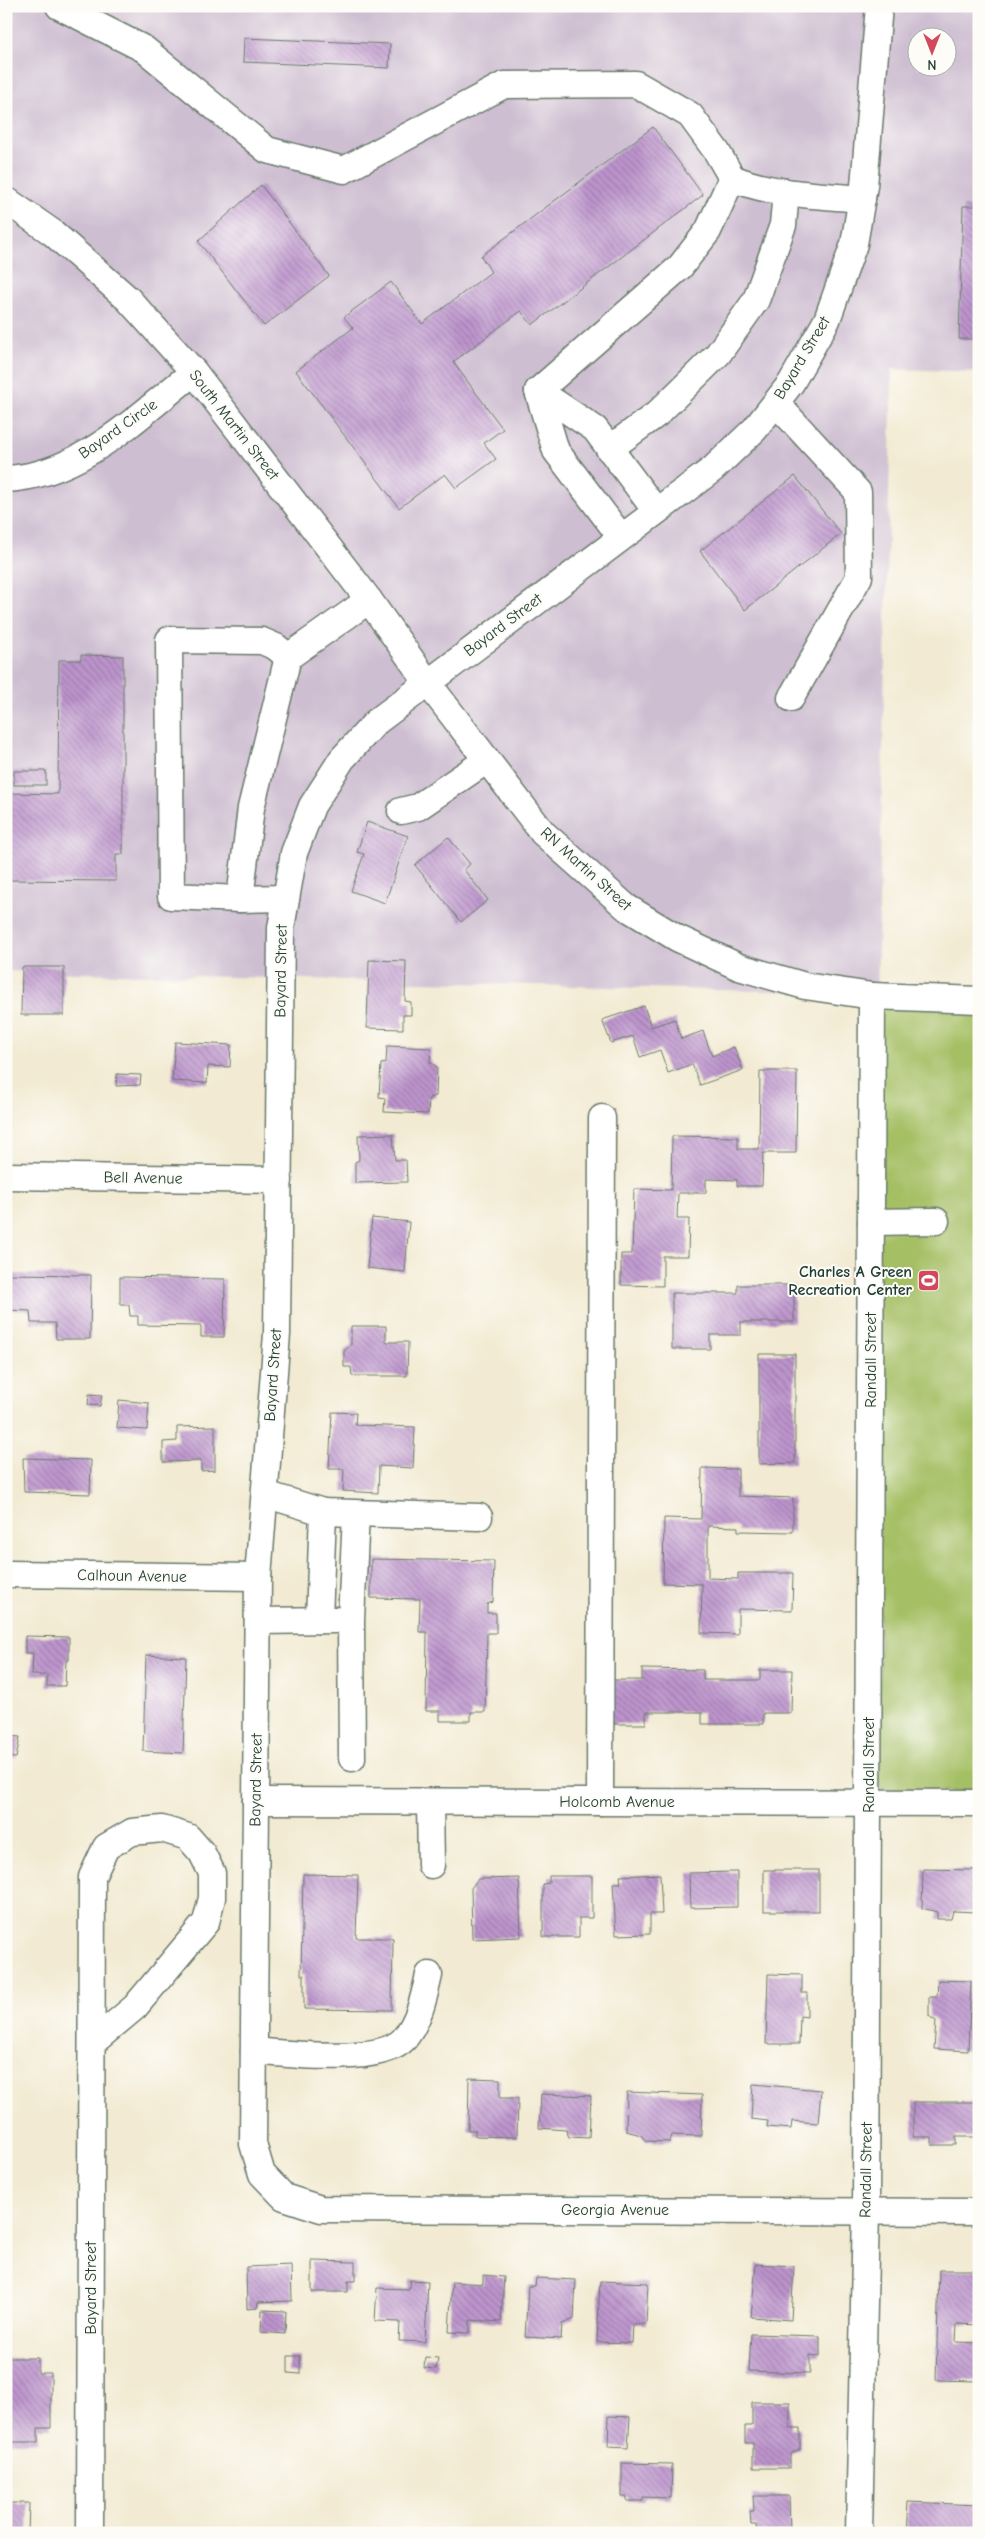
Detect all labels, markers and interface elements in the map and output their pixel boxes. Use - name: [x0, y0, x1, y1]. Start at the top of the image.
- north arrow: [908, 28, 958, 78]
- text: N: [927, 56, 937, 73]
- street label: Bayard Street: [770, 313, 834, 403]
- street label: South Martin Street: [186, 366, 283, 484]
- street label: Bayard Circle: [75, 395, 161, 463]
- street label: Bayard Street: [460, 590, 546, 660]
- street label: RN Martin Street: [537, 824, 635, 915]
- street label: Bayard Street: [271, 924, 291, 1018]
- street label: Bell Avenue: [103, 1168, 183, 1188]
- place label: Charles A Green Recreation Center: [788, 1263, 913, 1299]
- sports icon: Charles A Green Recreation Center: [916, 1269, 940, 1293]
- street label: Randall Street: [862, 1312, 880, 1408]
- street label: Bayard Street: [261, 1328, 285, 1422]
- street label: Calhoun Avenue: [77, 1566, 187, 1586]
- street label: Randall Street: [860, 1717, 878, 1813]
- street label: Bayard Street: [246, 1733, 266, 1827]
- street label: Holcomb Avenue: [559, 1793, 675, 1811]
- street label: Randall Street: [856, 2122, 876, 2218]
- street label: Georgia Avenue: [561, 2201, 669, 2219]
- street label: Bayard Street: [82, 2241, 100, 2335]

